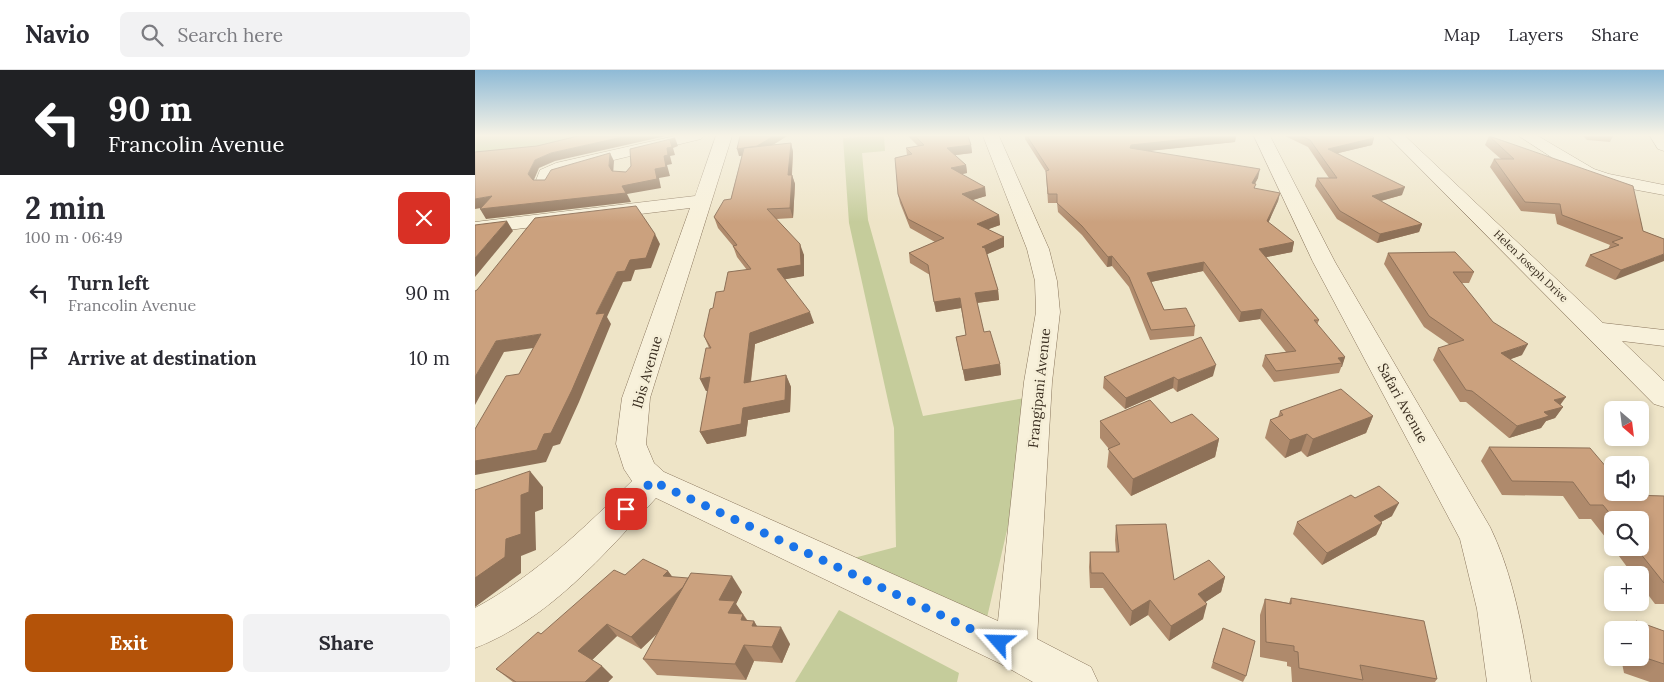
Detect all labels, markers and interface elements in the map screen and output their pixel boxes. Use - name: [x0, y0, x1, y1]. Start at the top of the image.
- search box: [120, 12, 470, 57]
- text: Navio: [25, 19, 90, 50]
- icon: search: [138, 21, 166, 49]
- text: Search here: [178, 23, 283, 47]
- text: Map: [1444, 23, 1480, 46]
- text: Layers: [1508, 23, 1563, 46]
- text: Share: [1591, 23, 1639, 46]
- text: 90 m: [108, 86, 192, 131]
- icon: left: [25, 90, 90, 155]
- text: Francolin Avenue: [108, 130, 284, 158]
- text: 2 min: [25, 189, 105, 227]
- button: close: [398, 192, 450, 244]
- text: 100 m · 06:49: [25, 227, 123, 247]
- street label: Helen Joseph Drive: [1491, 227, 1571, 305]
- text: Turn left: [68, 271, 149, 295]
- icon: left: [25, 279, 53, 307]
- text: 90 m: [405, 281, 450, 305]
- text: Francolin Avenue: [68, 295, 196, 315]
- street label: Frangipani Avenue: [1024, 327, 1054, 449]
- street label: Ibis Avenue: [628, 333, 666, 410]
- icon: arrive: [25, 344, 53, 372]
- text: Arrive at destination: [68, 346, 257, 370]
- text: 10 m: [409, 346, 450, 370]
- street label: Safari Avenue: [1374, 360, 1432, 446]
- north arrow: [1604, 401, 1649, 446]
- map controls: [1604, 401, 1649, 666]
- button: sound: [1604, 456, 1649, 501]
- pin: [605, 488, 647, 530]
- icon: arrive: [612, 495, 640, 523]
- button: search: [1604, 511, 1649, 556]
- button: +: [1604, 566, 1649, 611]
- button: Exit: [25, 614, 233, 672]
- button: Share: [243, 614, 450, 672]
- position arrow: [972, 615, 1024, 667]
- button: −: [1604, 621, 1649, 666]

